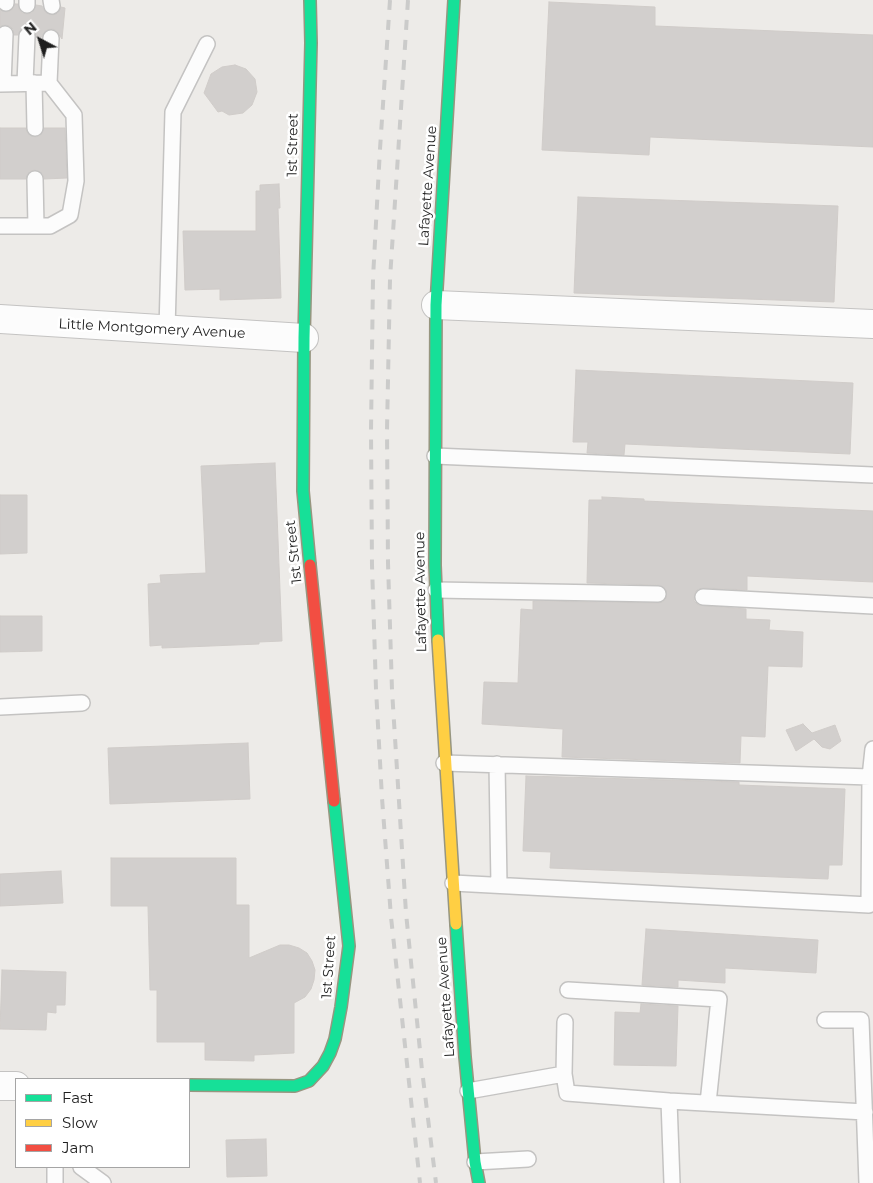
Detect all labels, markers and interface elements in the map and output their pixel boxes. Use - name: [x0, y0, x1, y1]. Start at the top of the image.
- north arrow: [15, 15, 65, 65]
- text: N: [20, 18, 40, 39]
- street label: 1st Street: [284, 113, 302, 177]
- street label: Lafayette Avenue: [415, 125, 441, 247]
- street label: Little Montgomery Avenue: [58, 316, 246, 342]
- street label: 1st Street: [282, 520, 306, 584]
- street label: Lafayette Avenue: [412, 531, 430, 653]
- street label: 1st Street: [318, 935, 340, 999]
- street label: Lafayette Avenue: [433, 936, 459, 1058]
- legend: [15, 1078, 190, 1168]
- text: Fast: [62, 1088, 93, 1107]
- text: Slow: [62, 1113, 98, 1132]
- text: Jam: [62, 1138, 94, 1157]

